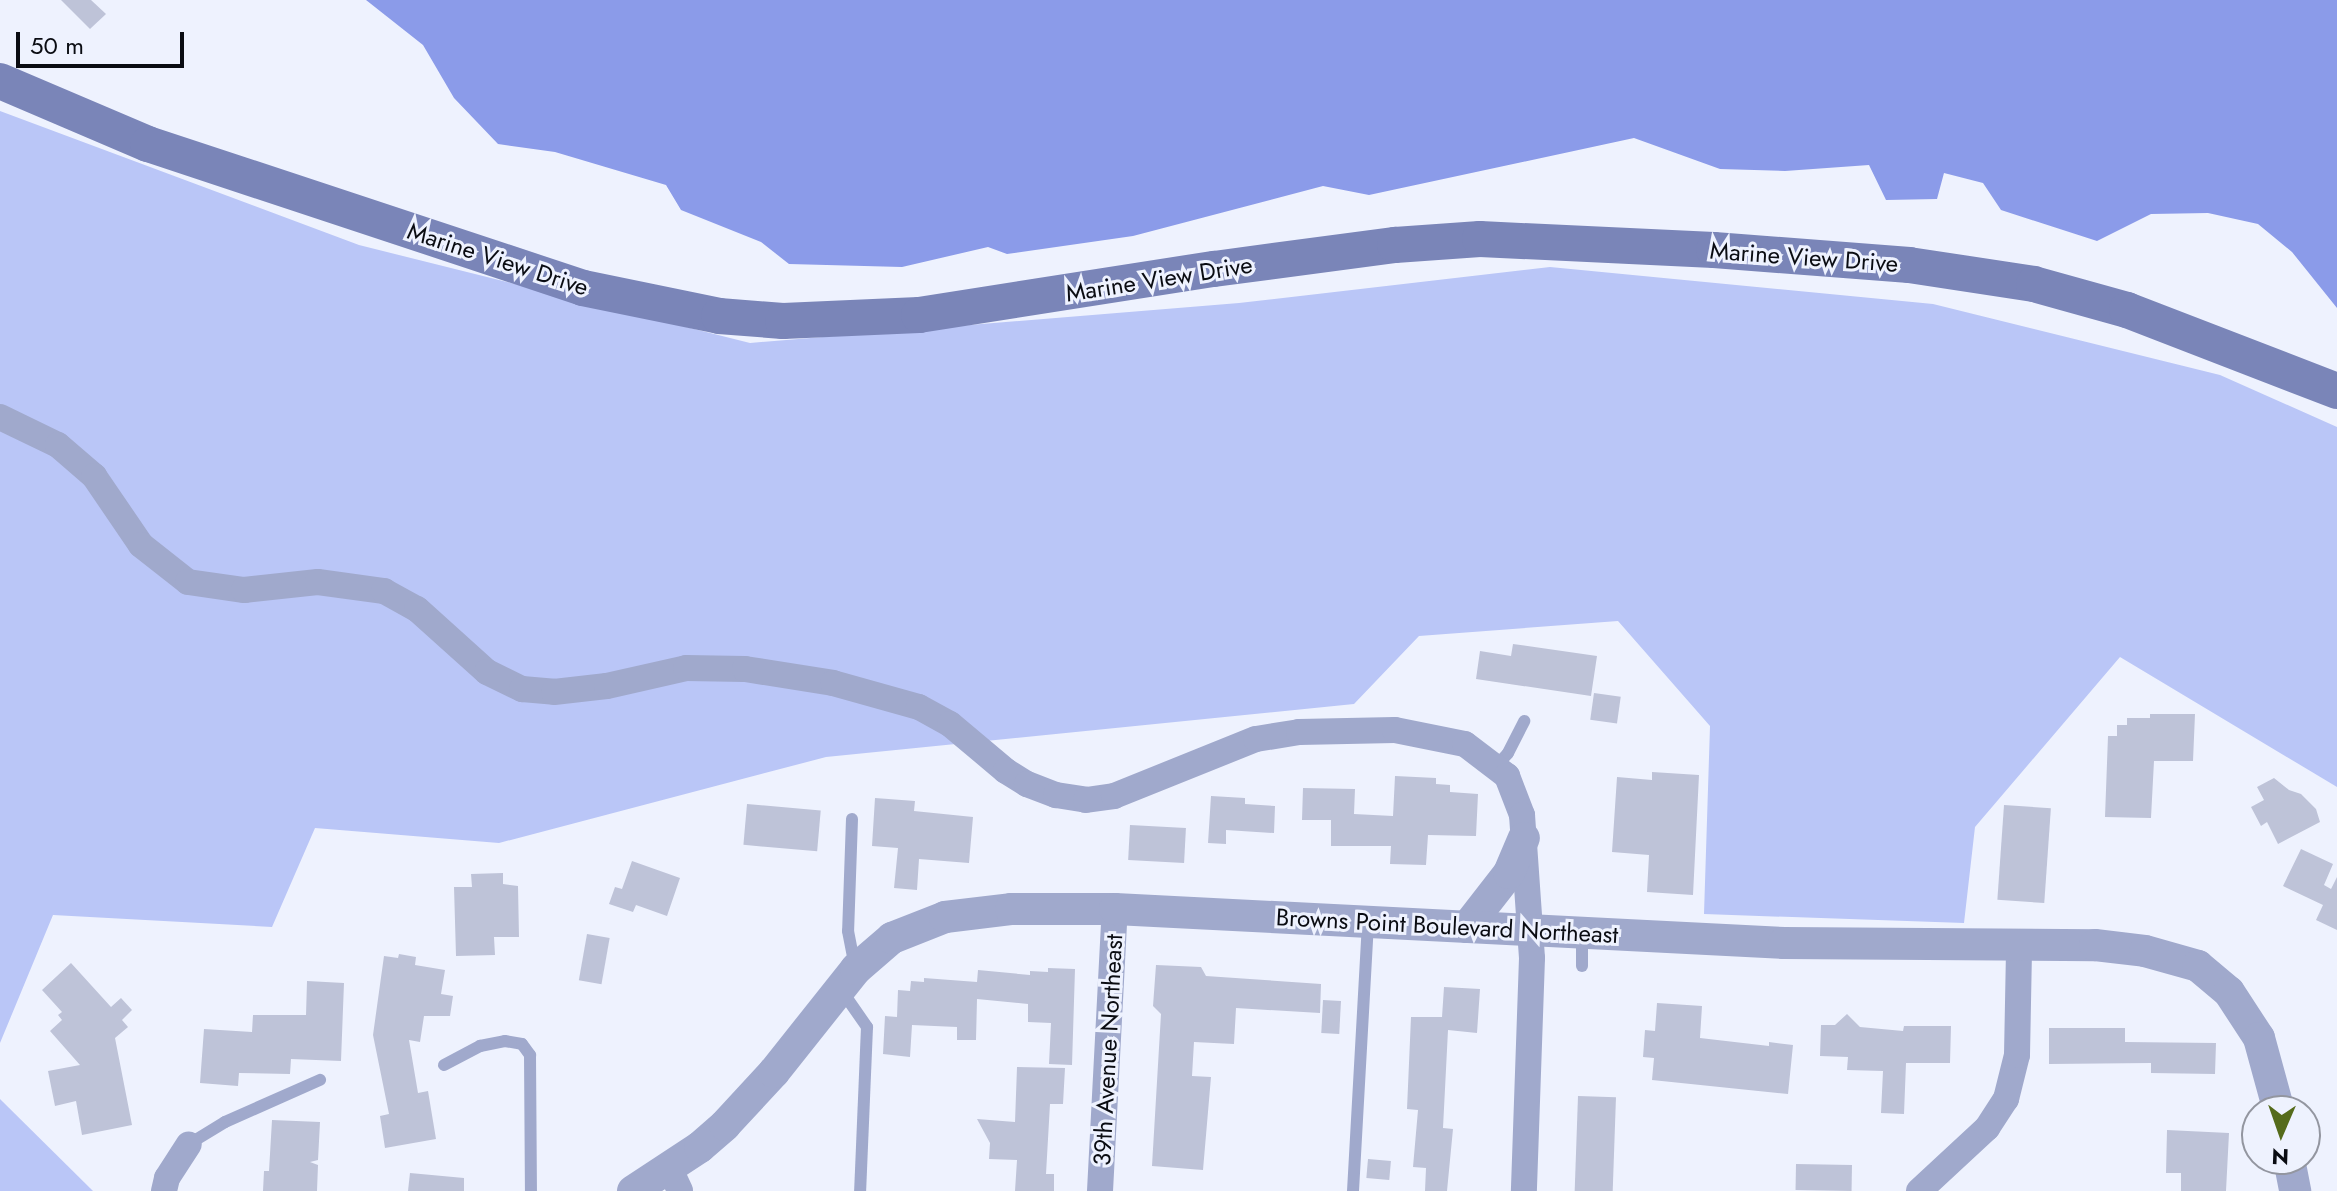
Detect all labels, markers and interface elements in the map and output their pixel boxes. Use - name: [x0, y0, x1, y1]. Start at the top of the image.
- scale bar: [20, 16, 188, 66]
- text: 50 m: [30, 28, 84, 63]
- street label: Marine View Drive: [404, 216, 592, 302]
- street label: Marine View Drive: [1709, 236, 1899, 278]
- street label: Marine View Drive: [1064, 250, 1254, 308]
- street label: Browns Point Boulevard Northeast: [1275, 903, 1619, 949]
- street label: 39th Avenue Northeast: [1088, 933, 1128, 1167]
- north arrow: [2241, 1095, 2321, 1175]
- text: N: [2271, 1141, 2290, 1173]

